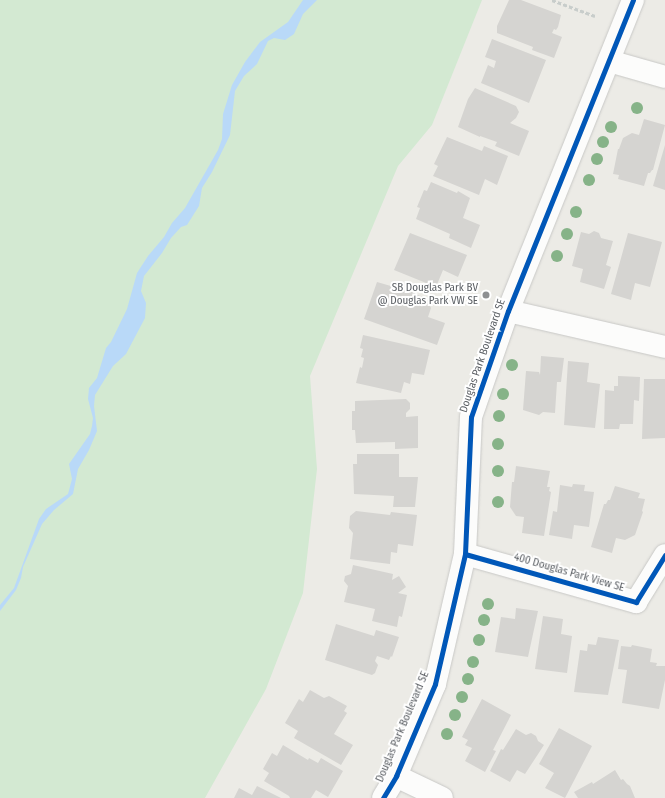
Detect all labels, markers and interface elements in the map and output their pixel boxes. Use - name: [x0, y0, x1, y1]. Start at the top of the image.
- place label: SB Douglas Park BV @ Douglas Park VW SE: [378, 282, 478, 308]
- marker: SB Douglas Park BV @ Douglas Park VW SE: [481, 290, 491, 300]
- street label: Douglas Park Boulevard SE: [457, 297, 509, 415]
- street label: 400 Douglas Park View SE: [512, 551, 626, 595]
- street label: Douglas Park Boulevard SE: [374, 670, 432, 784]

